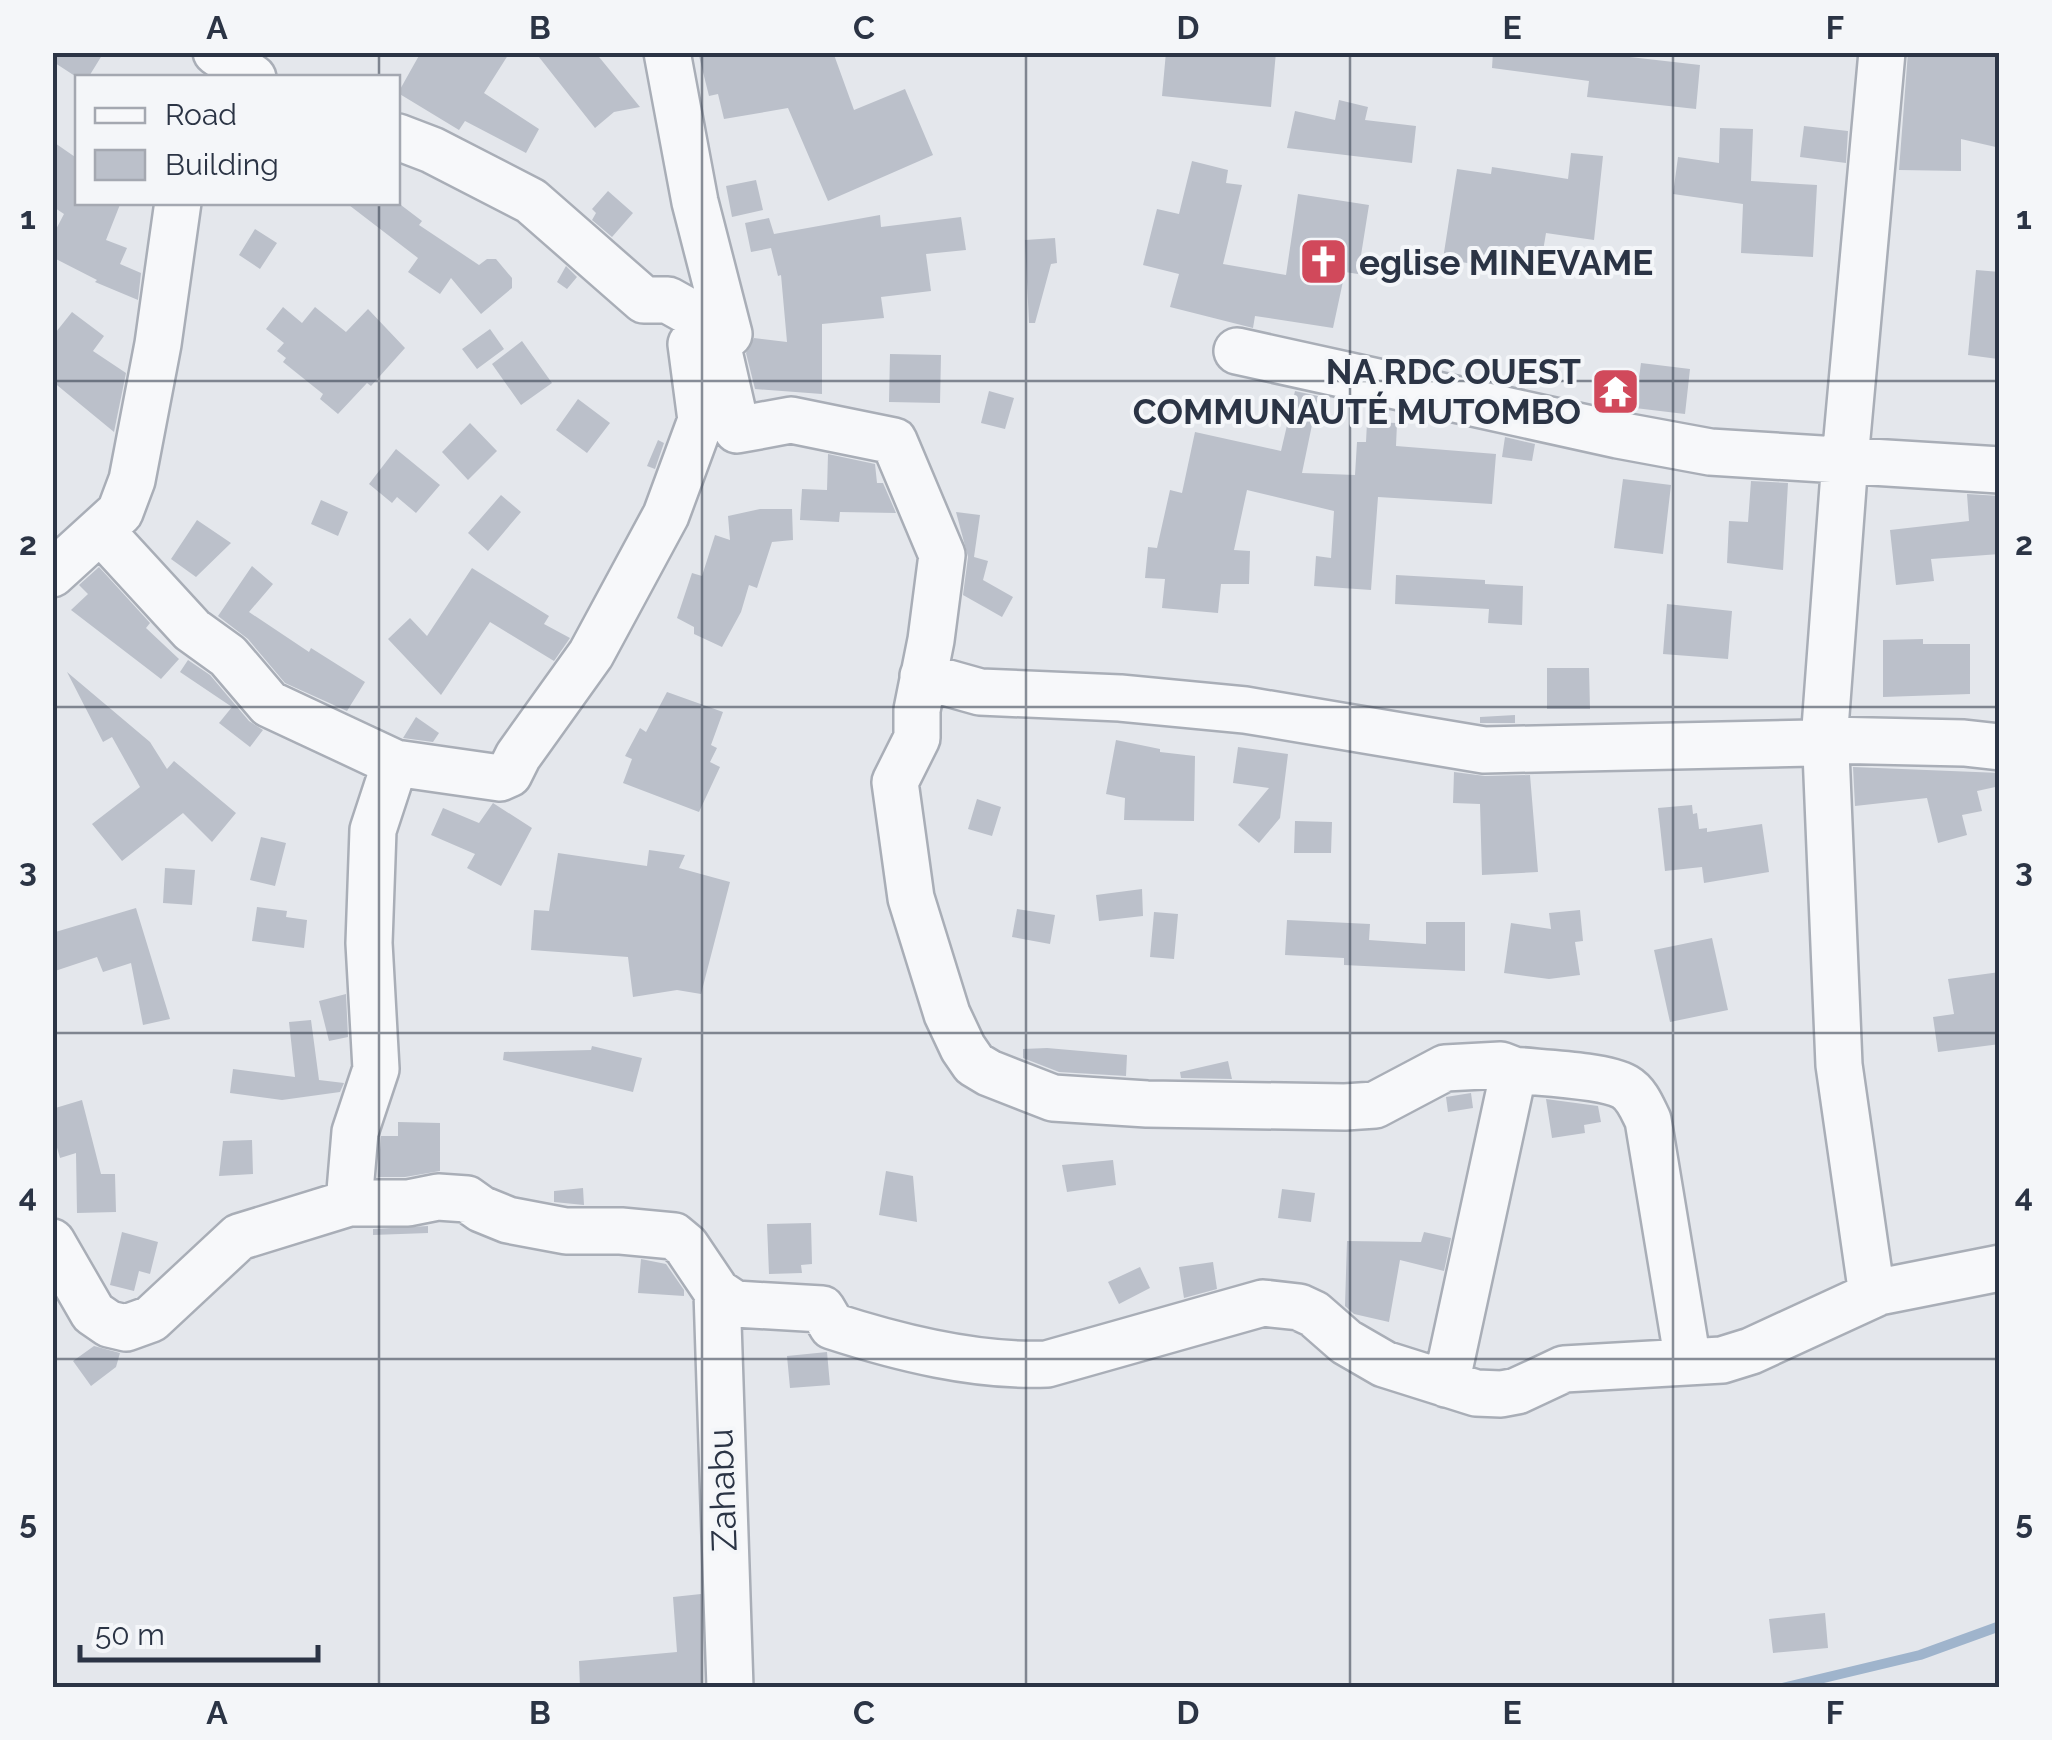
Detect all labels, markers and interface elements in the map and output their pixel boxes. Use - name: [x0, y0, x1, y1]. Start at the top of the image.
- text: A: [206, 9, 228, 46]
- text: B: [529, 9, 551, 46]
- text: C: [853, 9, 875, 46]
- text: D: [1177, 9, 1199, 46]
- text: E: [1502, 9, 1522, 46]
- text: F: [1826, 9, 1844, 46]
- legend: [75, 75, 400, 205]
- text: Road: [165, 97, 237, 132]
- text: Building: [165, 147, 279, 182]
- text: 1: [20, 199, 36, 236]
- text: 1: [2016, 199, 2032, 236]
- church icon: eglise MINEVAME: [1298, 236, 1350, 288]
- place label: eglise MINEVAME: [1359, 242, 1653, 283]
- place label: NA RDC OUEST COMMUNAUTÉ MUTOMBO: [1133, 351, 1581, 432]
- temple icon: NA RDC OUEST COMMUNAUTÉ MUTOMBO: [1590, 365, 1642, 417]
- text: 2: [19, 525, 37, 562]
- text: 2: [2015, 525, 2033, 562]
- text: 3: [19, 851, 37, 888]
- text: 3: [2015, 851, 2033, 888]
- text: 4: [19, 1177, 37, 1214]
- text: 4: [2015, 1177, 2033, 1214]
- street label: Zahabu: [699, 1428, 745, 1552]
- text: 5: [19, 1503, 37, 1540]
- text: 5: [2015, 1503, 2033, 1540]
- scale bar: [80, 1600, 318, 1662]
- text: 50 m: [95, 1617, 165, 1652]
- text: A: [206, 1694, 228, 1731]
- text: B: [529, 1694, 551, 1731]
- text: C: [853, 1694, 875, 1731]
- text: D: [1177, 1694, 1199, 1731]
- text: E: [1502, 1694, 1522, 1731]
- text: F: [1826, 1694, 1844, 1731]

